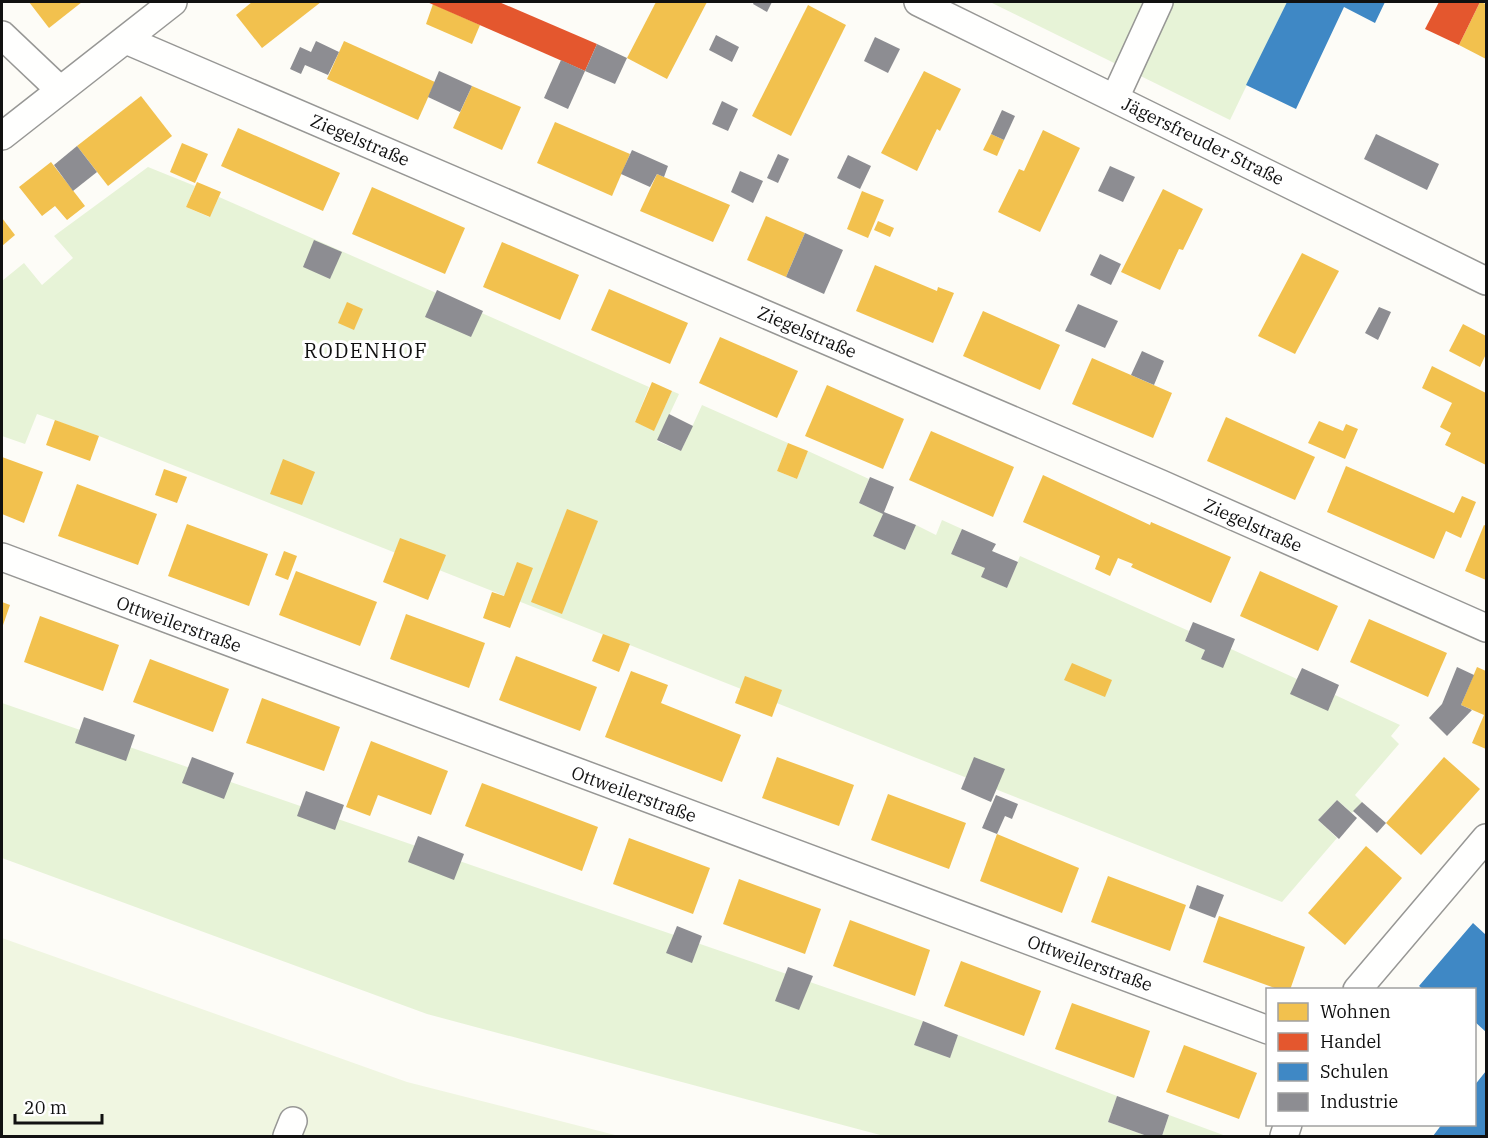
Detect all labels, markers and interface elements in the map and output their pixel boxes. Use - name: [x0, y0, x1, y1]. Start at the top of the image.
- street label: Jägersfreuder Straße: [1118, 92, 1288, 190]
- street label: Ziegelstraße: [307, 109, 413, 171]
- street label: Ziegelstraße: [754, 301, 860, 363]
- district label: RODENHOF: [304, 337, 428, 364]
- street label: Ziegelstraße: [1200, 493, 1306, 557]
- street label: Ottweilerstraße: [113, 591, 245, 657]
- street label: Ottweilerstraße: [568, 761, 700, 827]
- street label: Ottweilerstraße: [1024, 930, 1156, 996]
- legend: [1266, 988, 1476, 1126]
- text: Wohnen: [1320, 1000, 1391, 1023]
- text: Handel: [1320, 1030, 1382, 1053]
- text: Schulen: [1320, 1060, 1389, 1083]
- scale bar: [15, 1087, 102, 1125]
- text: Industrie: [1320, 1090, 1398, 1113]
- text: 20 m: [24, 1096, 67, 1119]

